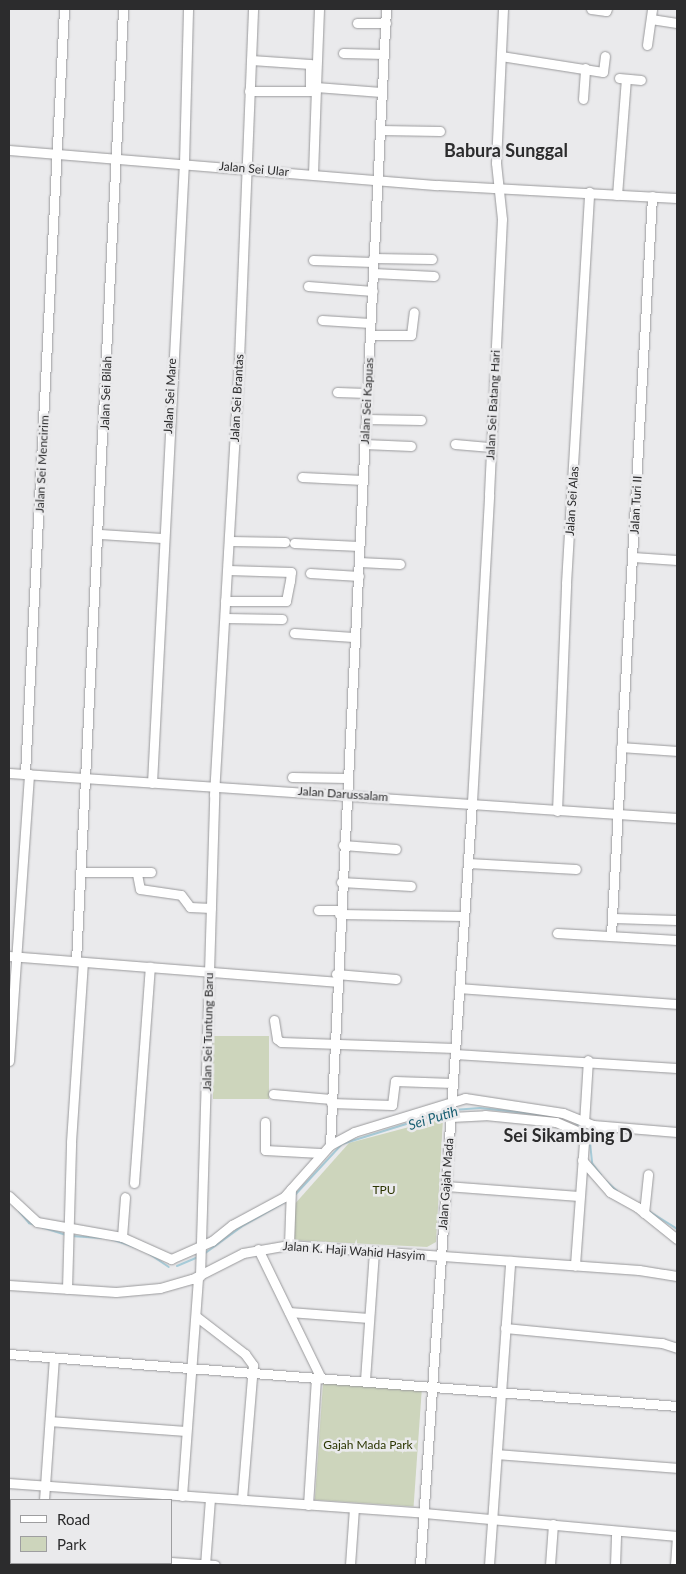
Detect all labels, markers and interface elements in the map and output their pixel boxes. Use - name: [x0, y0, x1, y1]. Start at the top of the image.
- district label: Babura Sunggal: [444, 139, 568, 161]
- street label: Jalan Sei Ular: [219, 159, 289, 179]
- street label: Jalan Sei Batang Hari: [483, 350, 503, 460]
- street label: Jalan Sei Brantas: [228, 354, 246, 442]
- street label: Jalan Sei Bilah: [98, 356, 114, 430]
- street label: Jalan Sei Kapuas: [358, 357, 376, 445]
- street label: Jalan Sei Mare: [161, 358, 179, 434]
- street label: Jalan Sei Mencirim: [32, 415, 52, 513]
- street label: Jalan Sei Alas: [562, 465, 582, 537]
- street label: Jalan Turi II: [627, 475, 645, 535]
- street label: Jalan Darussalam: [297, 784, 389, 804]
- street label: Jalan Sei Tuntung Baru: [200, 972, 216, 1092]
- water label: Sei Putih: [406, 1103, 460, 1133]
- district label: Sei Sikambing D: [503, 1124, 633, 1146]
- street label: Jalan Gajah Mada: [436, 1137, 456, 1231]
- park label: TPU: [372, 1183, 396, 1197]
- street label: Jalan K. Haji Wahid Hasyim: [282, 1239, 426, 1263]
- park label: Gajah Mada Park: [323, 1438, 413, 1452]
- legend: [10, 1499, 172, 1564]
- text: Road: [57, 1510, 90, 1528]
- text: Park: [57, 1535, 86, 1553]

